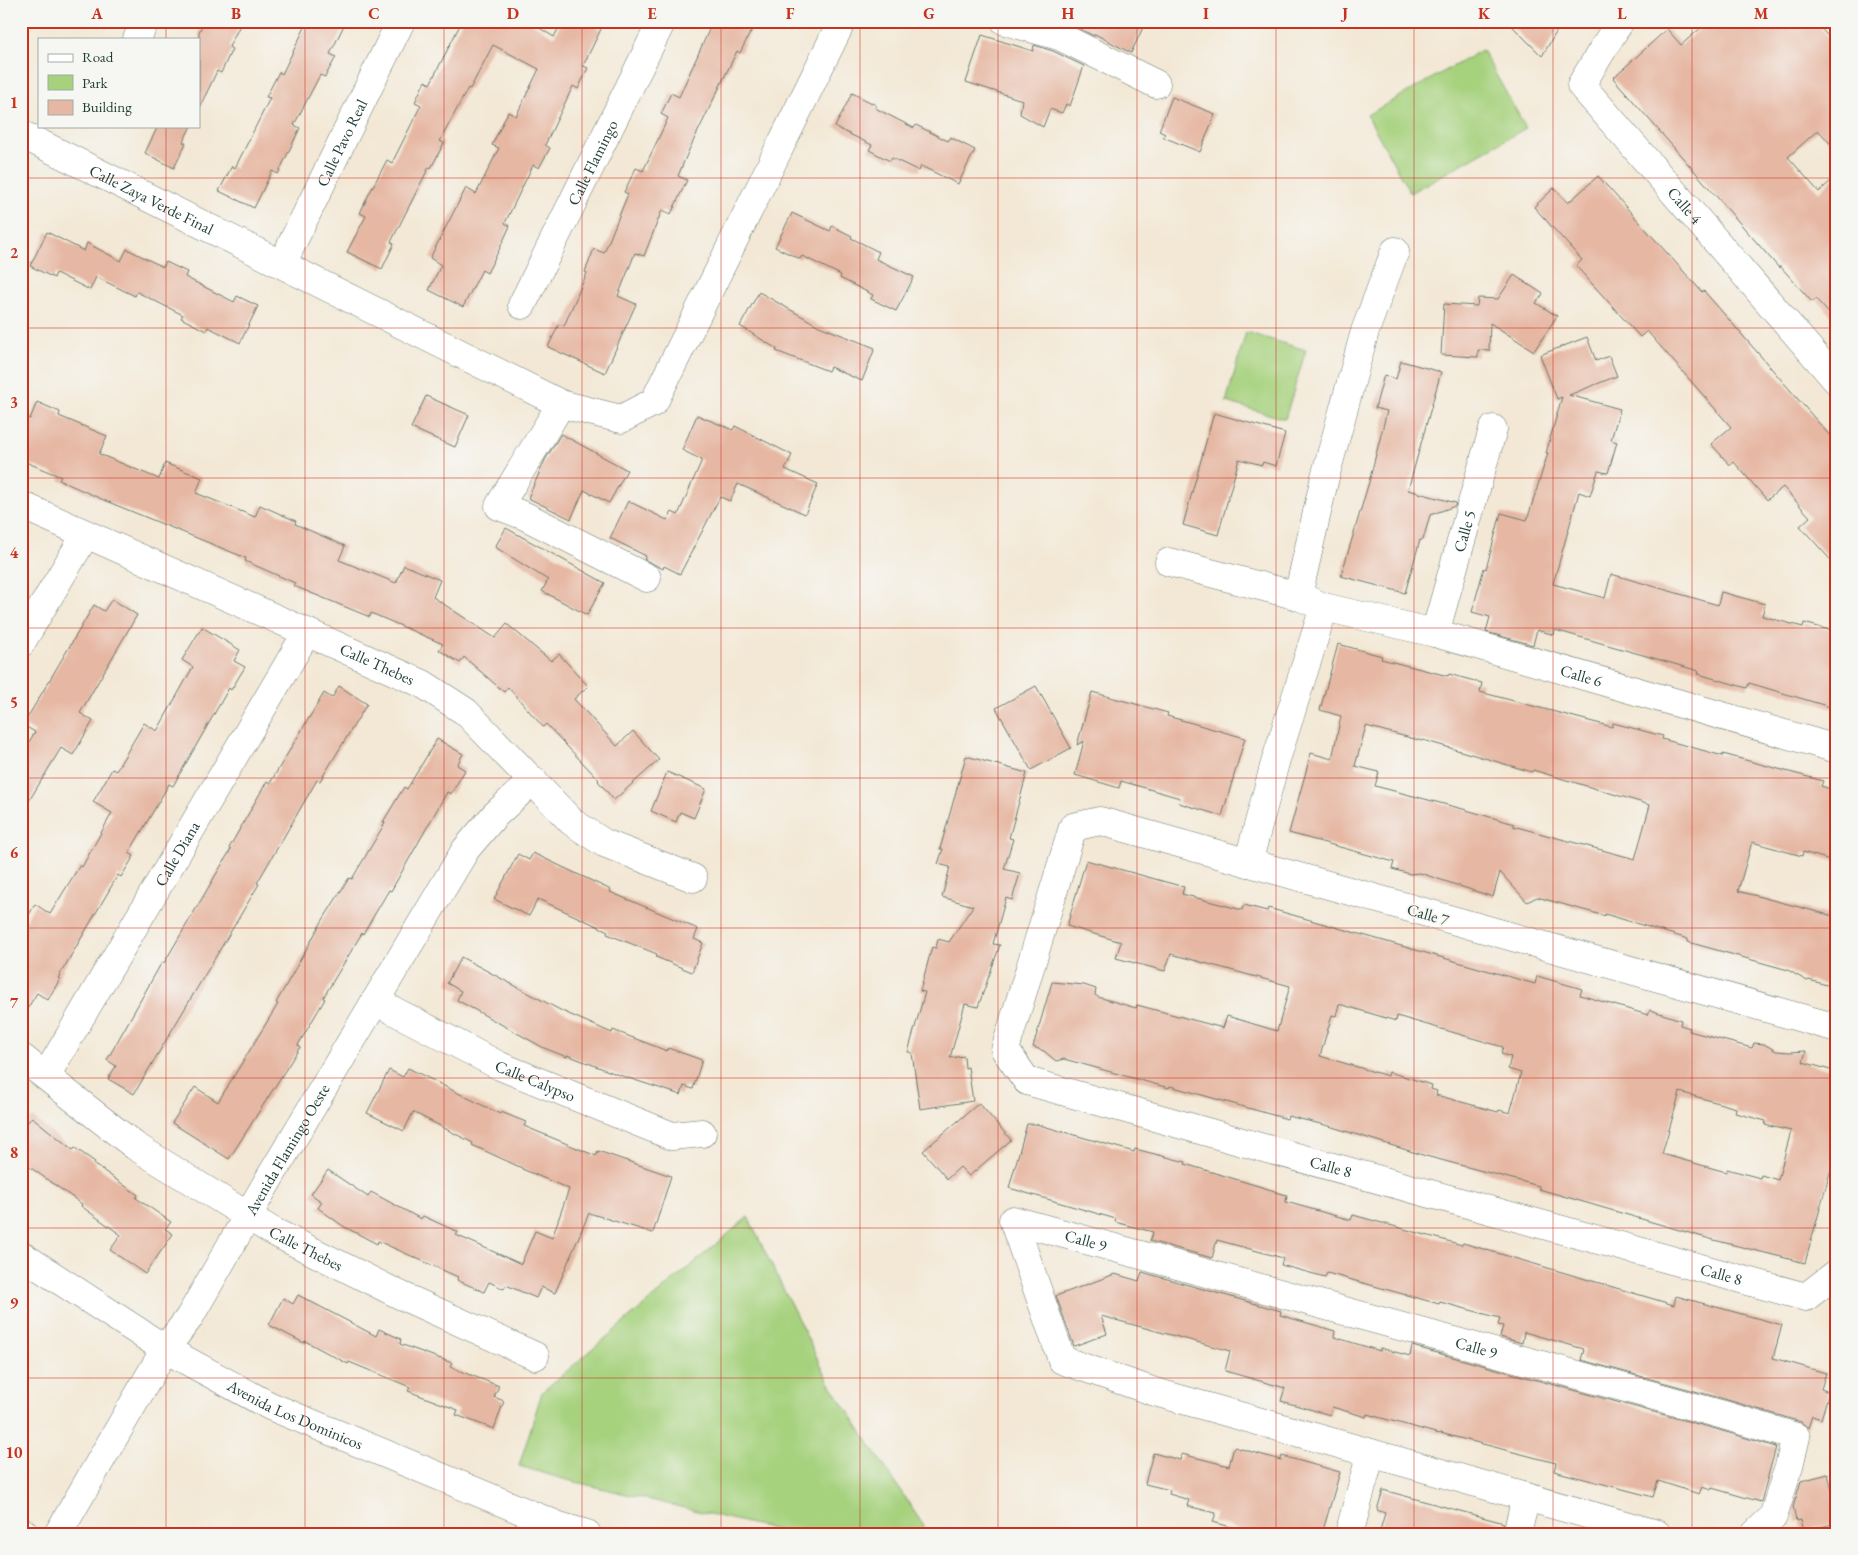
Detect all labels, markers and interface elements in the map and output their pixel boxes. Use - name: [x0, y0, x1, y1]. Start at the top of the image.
- text: A: [90, 3, 103, 24]
- text: B: [231, 3, 241, 24]
- text: C: [368, 3, 380, 24]
- text: D: [507, 3, 519, 24]
- text: E: [647, 3, 657, 24]
- text: F: [786, 3, 795, 24]
- text: G: [923, 3, 935, 24]
- text: H: [1062, 3, 1075, 24]
- text: I: [1203, 3, 1209, 24]
- text: J: [1340, 3, 1348, 24]
- text: K: [1478, 3, 1491, 24]
- text: L: [1617, 3, 1627, 24]
- text: M: [1754, 3, 1769, 24]
- legend: [38, 38, 200, 128]
- text: Road: [82, 47, 114, 66]
- text: Park: [82, 73, 109, 92]
- text: 1: [10, 92, 18, 113]
- street label: Calle Pavo Real: [312, 96, 372, 190]
- text: Building: [82, 97, 132, 116]
- street label: Calle Flamingo: [563, 116, 623, 209]
- street label: Calle Zaya Verde Final: [86, 160, 217, 240]
- street label: Calle 4: [1663, 183, 1707, 229]
- text: 2: [10, 242, 19, 263]
- text: 3: [10, 392, 18, 413]
- street label: Calle 5: [1449, 508, 1480, 555]
- text: 4: [10, 542, 19, 563]
- street label: Calle Thebes: [336, 638, 418, 690]
- street label: Calle 6: [1558, 660, 1605, 692]
- text: 5: [10, 692, 18, 713]
- street label: Calle Diana: [150, 817, 205, 890]
- text: 6: [10, 842, 19, 863]
- street label: Calle 7: [1405, 899, 1452, 931]
- text: 7: [10, 992, 19, 1013]
- street label: Calle Calypso: [492, 1055, 578, 1107]
- street label: Avenida Flamingo Oeste: [240, 1080, 334, 1220]
- text: 8: [10, 1142, 18, 1163]
- street label: Calle 8: [1307, 1151, 1354, 1183]
- street label: Calle Thebes: [266, 1221, 346, 1276]
- street label: Calle 9: [1062, 1225, 1109, 1256]
- street label: Calle 8: [1698, 1258, 1745, 1290]
- text: 9: [10, 1292, 19, 1313]
- street label: Calle 9: [1453, 1332, 1500, 1364]
- street label: Avenida Los Dominicos: [223, 1374, 366, 1454]
- text: 10: [6, 1442, 23, 1463]

